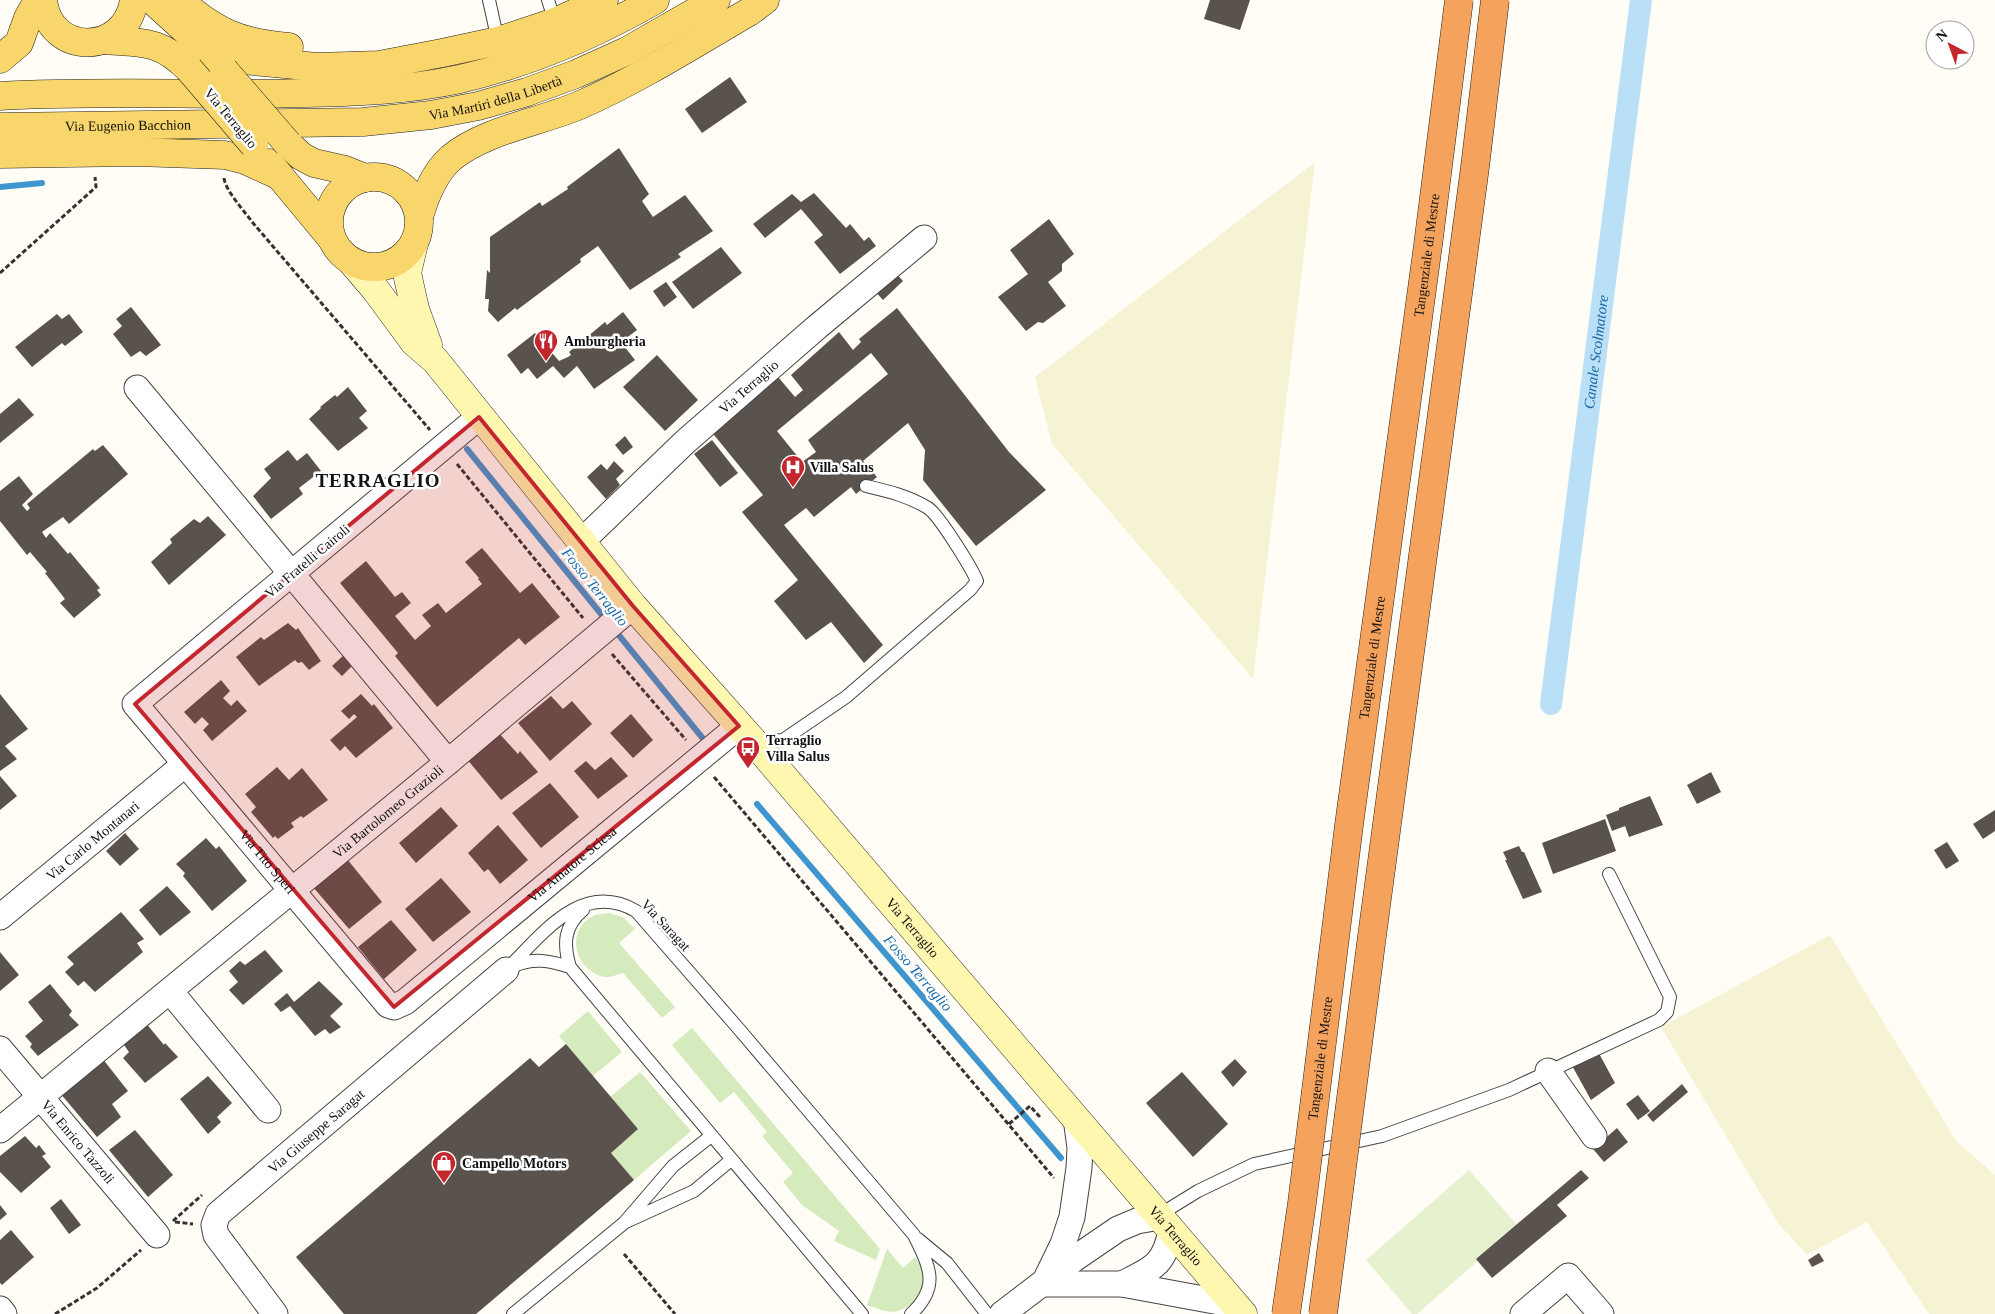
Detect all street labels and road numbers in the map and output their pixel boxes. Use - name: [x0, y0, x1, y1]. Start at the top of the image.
- street label: Via Martiri della Libertà: [428, 73, 565, 123]
- street label: Via Terraglio: [201, 85, 260, 151]
- street label: Via Eugenio Bacchion: [65, 117, 191, 134]
- street label: Tangenziale di Mestre: [1411, 193, 1442, 318]
- street label: Via Terraglio: [716, 357, 782, 417]
- street label: Via Fratelli Cairoli: [262, 522, 353, 601]
- street label: Tangenziale di Mestre: [1356, 595, 1388, 720]
- street label: Via Bartolomeo Grazioli: [330, 762, 447, 861]
- street label: Via Carlo Montanari: [43, 798, 142, 884]
- street label: Via Amatore Sciesa: [525, 823, 620, 906]
- street label: Via Tito Speri: [236, 827, 298, 897]
- street label: Via Terraglio: [883, 895, 942, 961]
- street label: Via Saragat: [638, 897, 693, 954]
- street label: Tangenziale di Mestre: [1305, 996, 1336, 1121]
- street label: Via Giuseppe Saragat: [265, 1086, 368, 1176]
- street label: Via Enrico Tazzoli: [38, 1097, 117, 1187]
- street label: Via Terraglio: [1146, 1203, 1205, 1269]

